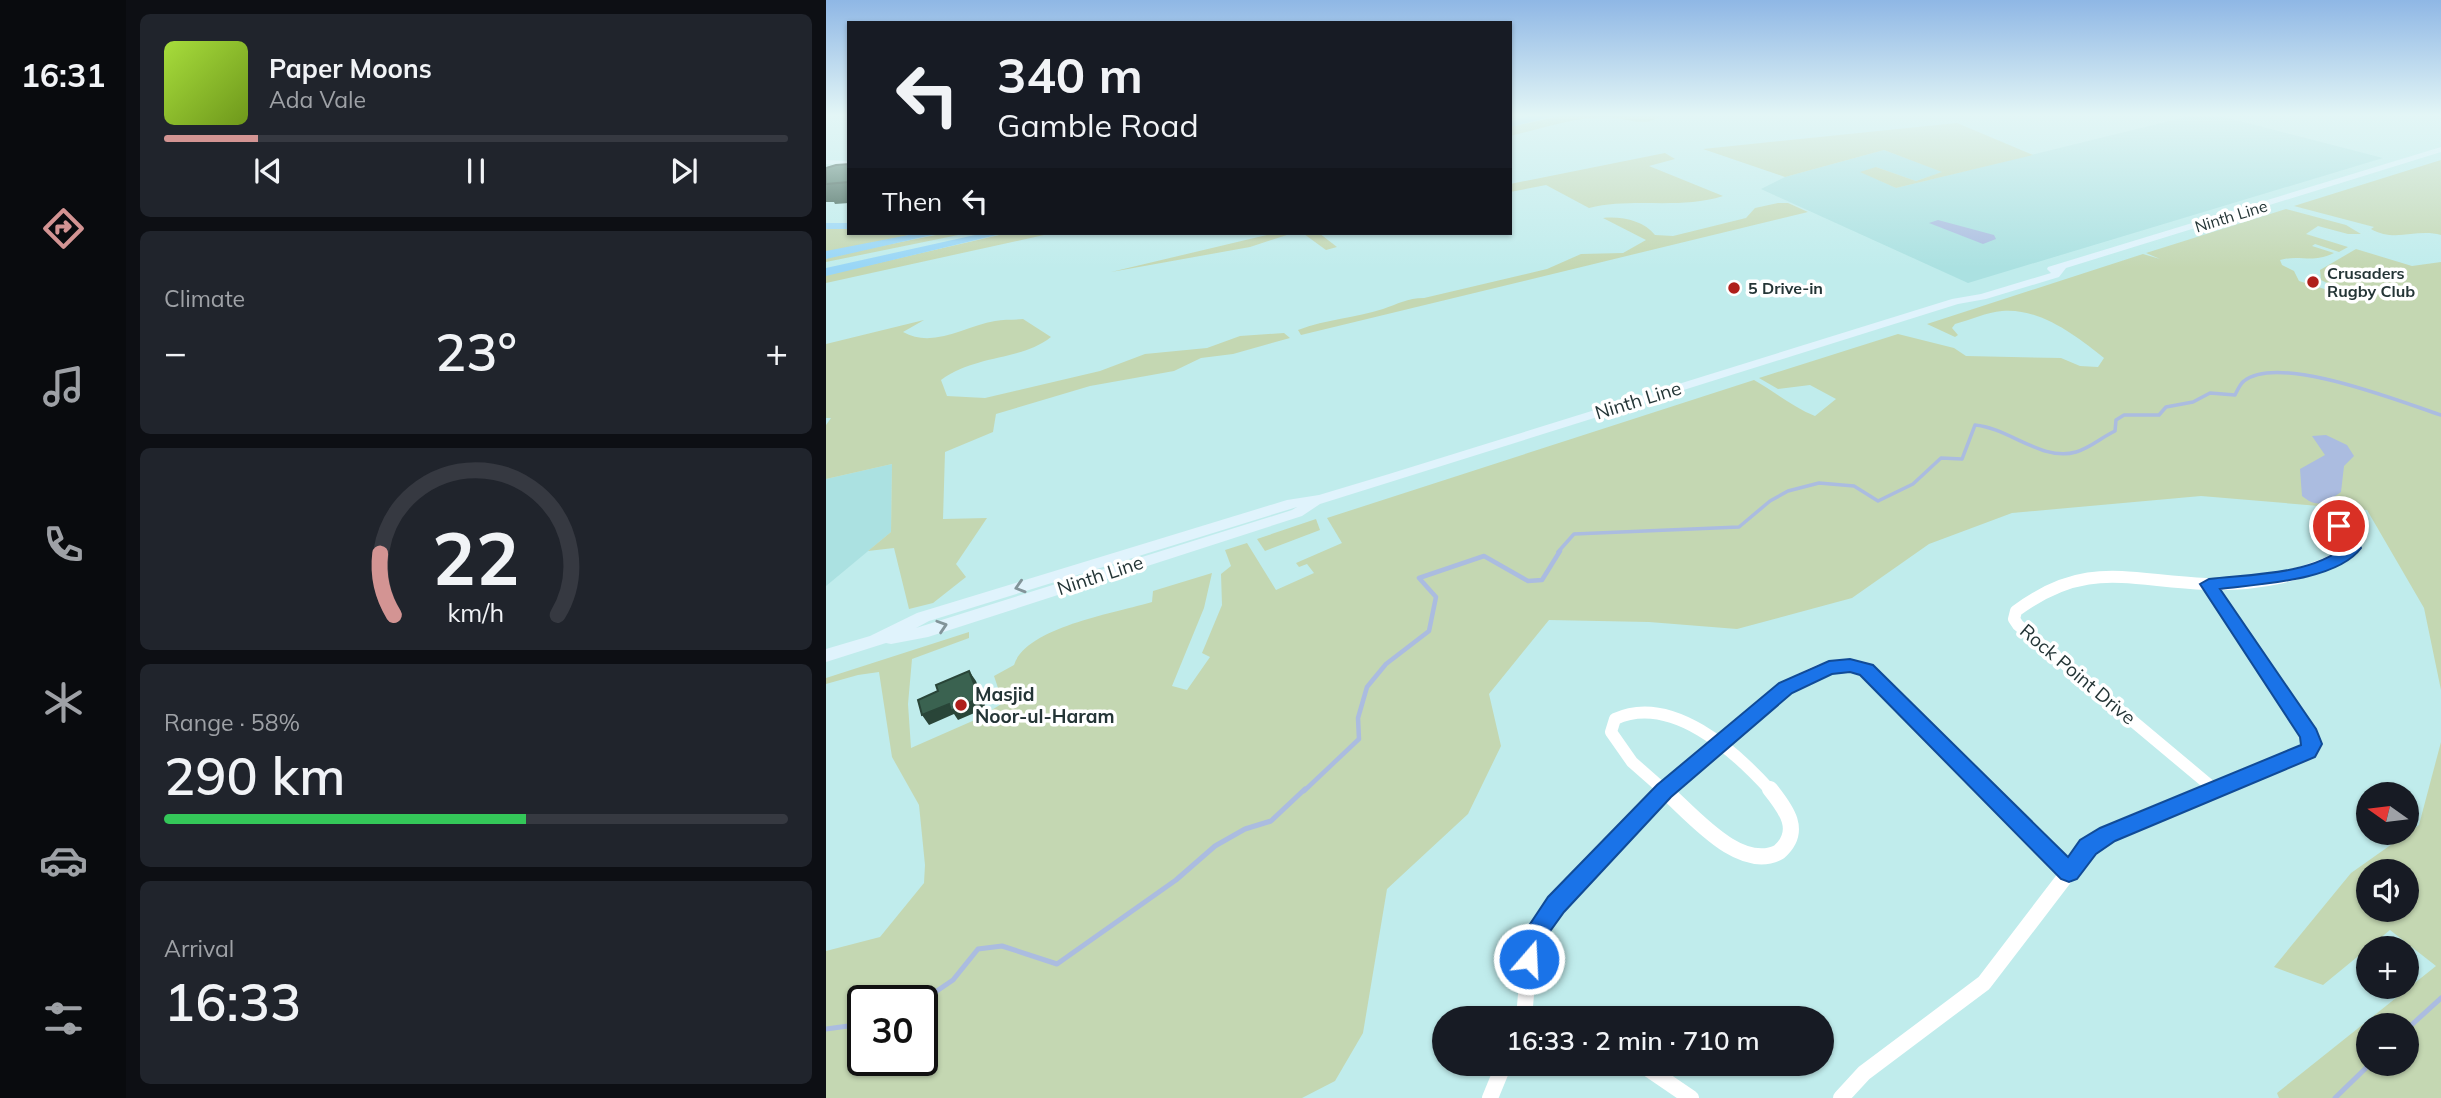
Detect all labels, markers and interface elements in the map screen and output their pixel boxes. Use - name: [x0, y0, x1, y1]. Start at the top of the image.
- text: 340 m: [997, 44, 1143, 105]
- icon: left: [882, 49, 973, 140]
- text: Paper Moons: [269, 52, 432, 85]
- text: 16:31: [21, 55, 105, 95]
- text: Ada Vale: [269, 85, 366, 114]
- text: Gamble Road: [997, 105, 1199, 145]
- icon: previous: [249, 152, 287, 190]
- icon: pause: [457, 152, 495, 190]
- icon: next: [665, 152, 703, 190]
- icon: left: [956, 182, 994, 220]
- text: Then: [882, 185, 942, 218]
- street label: Ninth Line: [2192, 195, 2270, 237]
- icon: directions: [39, 204, 88, 253]
- place label: Crusaders Rugby Club: [2327, 263, 2415, 301]
- marker: Crusaders Rugby Club: [2305, 274, 2321, 290]
- place label: 5 Drive-in: [1748, 278, 1823, 298]
- marker: 5 Drive-in: [1726, 280, 1742, 296]
- text: Climate: [164, 284, 245, 313]
- text: 23°: [435, 319, 517, 384]
- text: −: [164, 328, 187, 376]
- text: +: [765, 328, 788, 376]
- icon: music: [39, 362, 88, 411]
- street label: Ninth Line: [1592, 376, 1684, 424]
- pin: [2309, 496, 2369, 556]
- icon: arrive: [2320, 507, 2358, 545]
- text: 22: [432, 512, 520, 603]
- icon: phone: [39, 520, 88, 569]
- street label: Ninth Line: [1054, 550, 1146, 600]
- one-way arrow: [1015, 578, 1027, 593]
- text: km/h: [448, 597, 504, 628]
- street label: Rock Point Drive: [2015, 619, 2141, 729]
- one-way arrow: [936, 620, 948, 635]
- icon: climate: [39, 678, 88, 727]
- place label: Masjid Noor-ul-Haram: [975, 682, 1115, 728]
- marker: Masjid Noor-ul-Haram: [953, 697, 969, 713]
- text: Range · 58%: [164, 708, 300, 737]
- text: 290 km: [164, 743, 345, 808]
- north arrow: [2356, 782, 2418, 845]
- map controls: [2356, 782, 2419, 1076]
- icon: car: [39, 836, 88, 885]
- button: sound: [2356, 859, 2419, 922]
- position arrow: [1492, 922, 1566, 996]
- text: Arrival: [164, 934, 234, 963]
- button: +: [2356, 936, 2419, 999]
- text: 16:33: [164, 969, 301, 1034]
- speed limit sign: 30: [847, 985, 938, 1076]
- icon: filters: [39, 994, 88, 1043]
- button: −: [2356, 1013, 2419, 1076]
- text: 16:33 · 2 min · 710 m: [1506, 1024, 1760, 1057]

